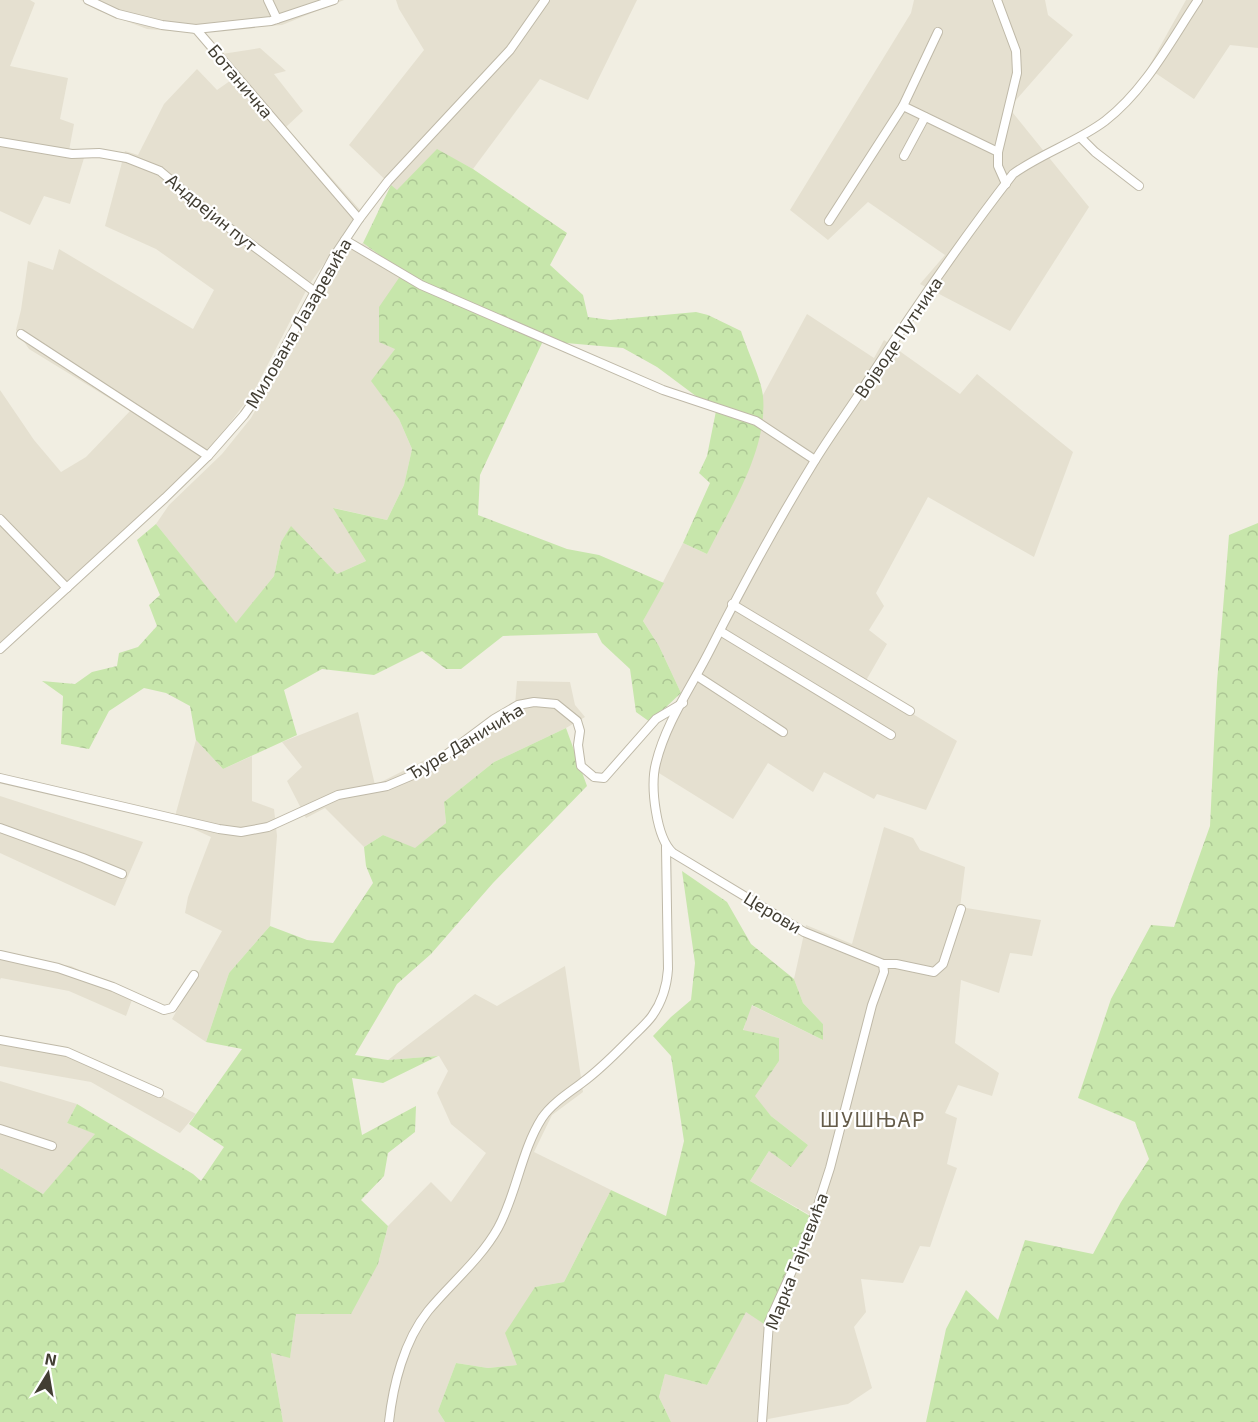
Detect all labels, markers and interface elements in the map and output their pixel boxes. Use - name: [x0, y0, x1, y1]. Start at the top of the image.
- street label: Ботаничка: [204, 40, 278, 122]
- street label: Андрејин пут: [162, 169, 262, 256]
- street label: Милована Лазаревића: [240, 234, 356, 412]
- street label: Војводе Путника: [849, 272, 947, 402]
- street label: Ђуре Даничића: [403, 698, 527, 784]
- street label: Церови: [740, 886, 806, 938]
- district label: ШУШЊАР: [820, 1106, 926, 1131]
- street label: Марка Тајчевића: [760, 1189, 832, 1333]
- north arrow: [18, 1344, 78, 1404]
- text: N: [43, 1348, 58, 1369]

